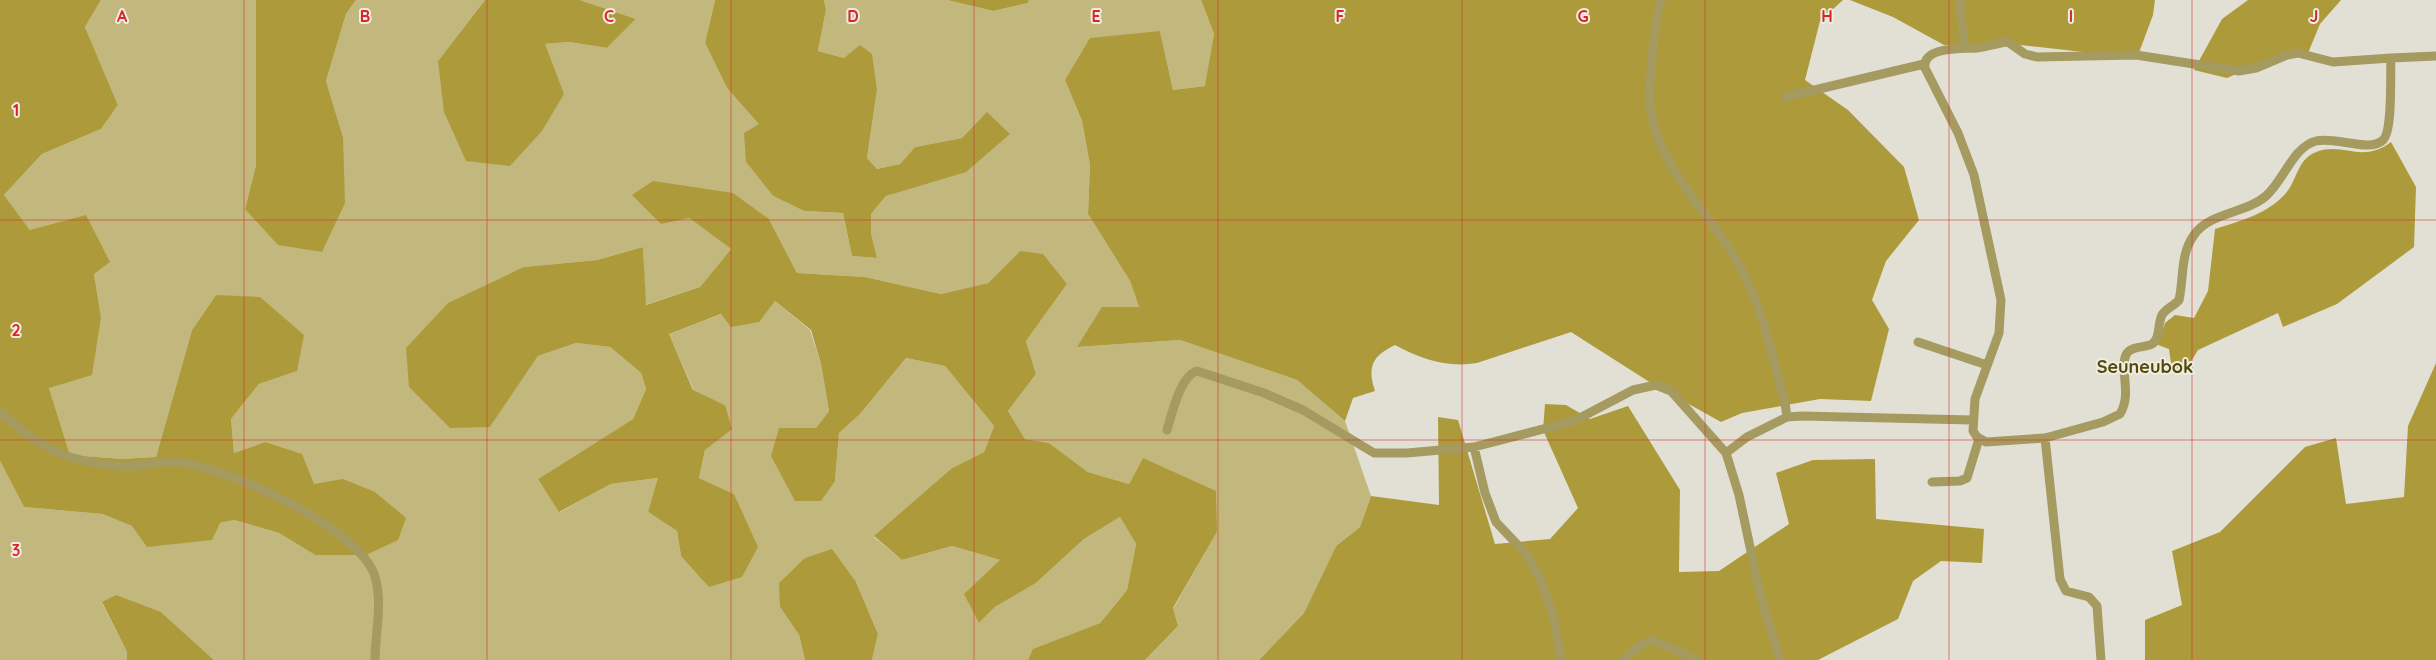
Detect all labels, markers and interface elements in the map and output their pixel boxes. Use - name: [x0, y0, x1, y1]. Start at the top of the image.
- text: A: [117, 6, 128, 26]
- text: B: [360, 6, 370, 26]
- text: C: [604, 6, 614, 26]
- text: D: [847, 6, 859, 26]
- text: E: [1091, 6, 1101, 26]
- text: F: [1336, 6, 1345, 26]
- text: G: [1577, 6, 1589, 26]
- text: H: [1821, 6, 1833, 26]
- text: I: [2069, 6, 2073, 26]
- text: J: [2310, 6, 2318, 26]
- text: 1: [13, 100, 19, 120]
- text: 2: [11, 320, 21, 340]
- district label: Seuneubok: [2097, 355, 2193, 378]
- text: 3: [12, 540, 20, 560]

